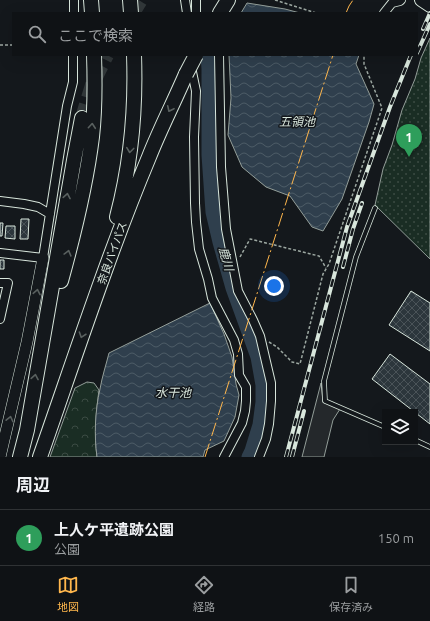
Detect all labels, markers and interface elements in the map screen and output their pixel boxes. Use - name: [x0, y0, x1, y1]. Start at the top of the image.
- search box: [12, 12, 418, 56]
- icon: search: [26, 23, 48, 45]
- text: ここで検索: [58, 27, 133, 44]
- one-way arrow: [167, 105, 175, 113]
- water label: 五領池: [279, 115, 316, 128]
- one-way arrow: [88, 123, 97, 129]
- pin: 1: [396, 124, 422, 157]
- one-way arrow: [126, 147, 135, 153]
- one-way arrow: [63, 193, 71, 199]
- street label: 奈良バイパス: [95, 220, 129, 286]
- water label: 鹿川: [217, 246, 236, 274]
- one-way arrow: [64, 250, 72, 257]
- your location: [264, 276, 284, 296]
- one-way arrow: [32, 289, 41, 295]
- one-way arrow: [79, 331, 87, 338]
- one-way arrow: [31, 374, 39, 381]
- water label: 水干池: [155, 386, 192, 399]
- map controls: [382, 409, 418, 445]
- button: layers: [382, 409, 418, 445]
- one-way arrow: [5, 416, 13, 422]
- text: 周辺: [16, 475, 50, 494]
- text: 上人ケ平遺跡公園: [54, 521, 174, 538]
- text: 1: [25, 531, 33, 545]
- text: 150 m: [378, 531, 414, 545]
- text: 公園: [54, 542, 80, 556]
- tab: 地図: [57, 574, 79, 614]
- tab: 経路: [193, 574, 215, 614]
- tab: 保存済み: [329, 574, 373, 614]

